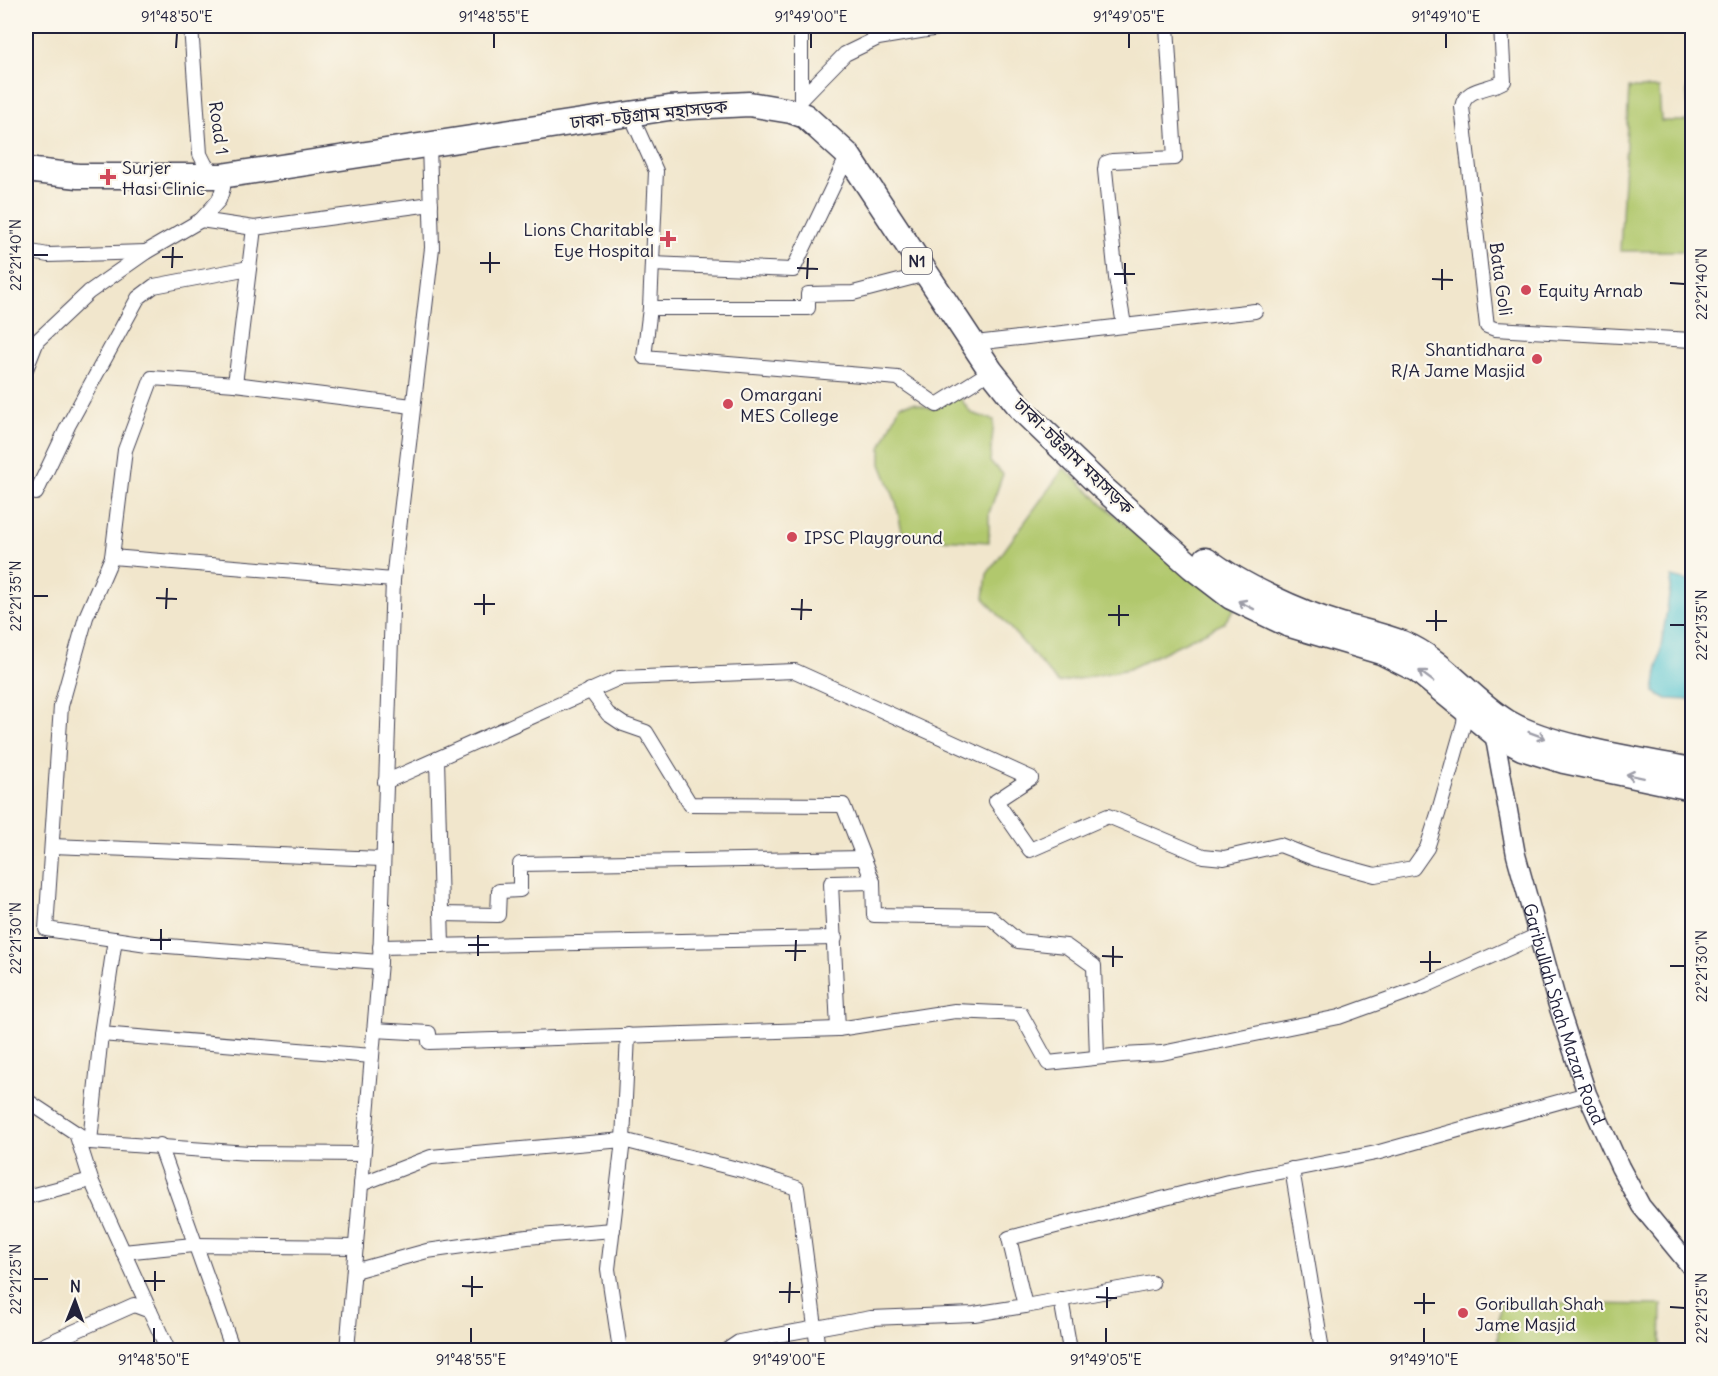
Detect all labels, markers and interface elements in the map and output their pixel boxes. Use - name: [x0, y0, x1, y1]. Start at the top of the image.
- text: 91°48'50"E: [141, 7, 213, 26]
- text: 91°48'55"E: [459, 7, 529, 26]
- text: 91°49'00"E: [774, 7, 848, 26]
- text: 91°49'05"E: [1093, 7, 1165, 26]
- text: 91°49'10"E: [1411, 7, 1481, 26]
- street label: ঢাকা-চট্টগ্রাম মহাসড়ক: [568, 94, 729, 134]
- street label: Road 1: [204, 100, 234, 156]
- place label: Surjer Hasi Clinic: [122, 156, 205, 200]
- marker: Surjer Hasi Clinic: [99, 168, 117, 186]
- place label: Lions Charitable Eye Hospital: [523, 218, 654, 262]
- text: 22°21'40"N: [6, 219, 25, 291]
- marker: Lions Charitable Eye Hospital: [659, 230, 677, 248]
- street label: Bata Goli: [1484, 241, 1518, 317]
- road number: N1: [902, 248, 932, 274]
- text: 22°21'40"N: [1692, 248, 1711, 320]
- place label: Equity Arnab: [1538, 279, 1643, 302]
- marker: Equity Arnab: [1519, 283, 1533, 297]
- place label: Shantidhara R/A Jame Masjid: [1391, 338, 1525, 382]
- marker: Shantidhara R/A Jame Masjid: [1530, 352, 1544, 366]
- place label: Omargani MES College: [740, 383, 839, 427]
- street label: ঢাকা-চট্টগ্রাম মহাসড়ক: [1008, 392, 1139, 519]
- marker: Omargani MES College: [721, 397, 735, 411]
- place label: IPSC Playground: [804, 526, 943, 549]
- marker: IPSC Playground: [785, 530, 799, 544]
- text: 22°21'35"N: [6, 560, 25, 632]
- text: 22°21'35"N: [1692, 589, 1711, 661]
- one-way arrow: [1237, 598, 1255, 610]
- one-way arrow: [1419, 670, 1435, 683]
- one-way arrow: [1527, 730, 1546, 741]
- one-way arrow: [1626, 770, 1646, 781]
- street label: Garibullah Shah Mazar Road: [1518, 901, 1611, 1128]
- text: 22°21'30"N: [6, 902, 25, 974]
- text: 22°21'30"N: [1692, 930, 1711, 1002]
- text: 22°21'25"N: [6, 1244, 25, 1314]
- north arrow: [45, 1271, 105, 1331]
- text: 22°21'25"N: [1692, 1273, 1711, 1343]
- text: N: [70, 1276, 81, 1296]
- place label: Goribullah Shah Jame Masjid: [1475, 1292, 1604, 1336]
- marker: Goribullah Shah Jame Masjid: [1456, 1306, 1470, 1320]
- text: 91°48'50"E: [118, 1350, 190, 1369]
- text: 91°48'55"E: [436, 1350, 506, 1369]
- text: 91°49'00"E: [752, 1350, 826, 1369]
- text: 91°49'05"E: [1070, 1350, 1142, 1369]
- text: 91°49'10"E: [1389, 1350, 1459, 1369]

